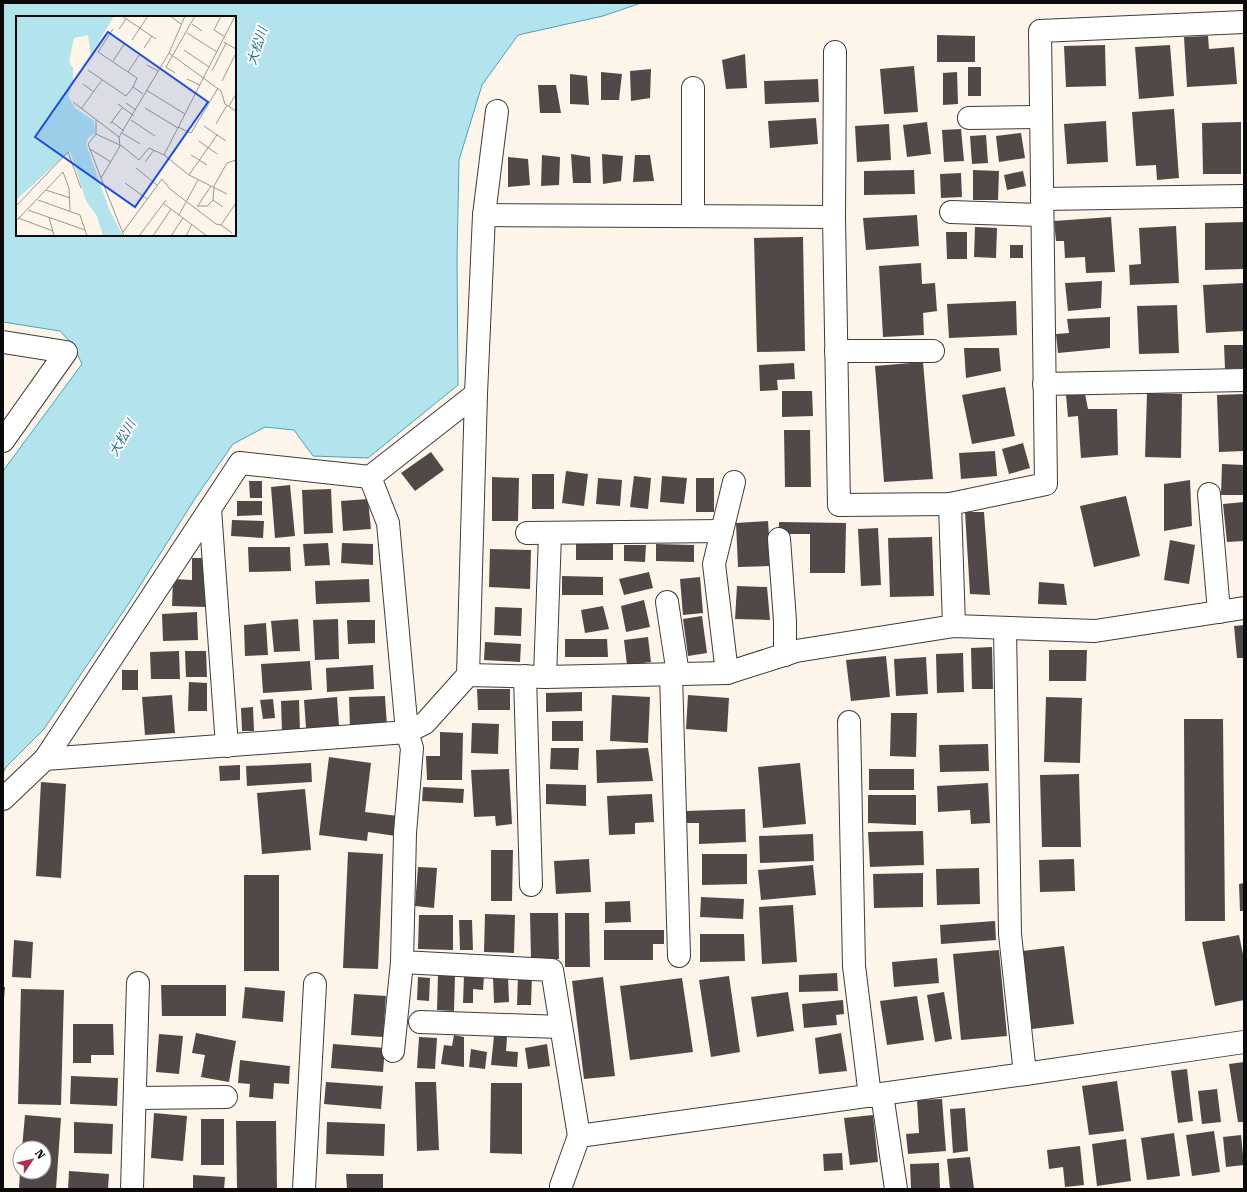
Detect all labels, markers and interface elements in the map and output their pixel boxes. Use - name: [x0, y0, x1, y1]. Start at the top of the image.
- inset map: [16, 16, 236, 236]
- water label: 大松川: [244, 23, 271, 67]
- water label: 大松川: [106, 416, 139, 459]
- north arrow: [12, 1140, 52, 1180]
- text: N: [32, 1147, 48, 1162]

